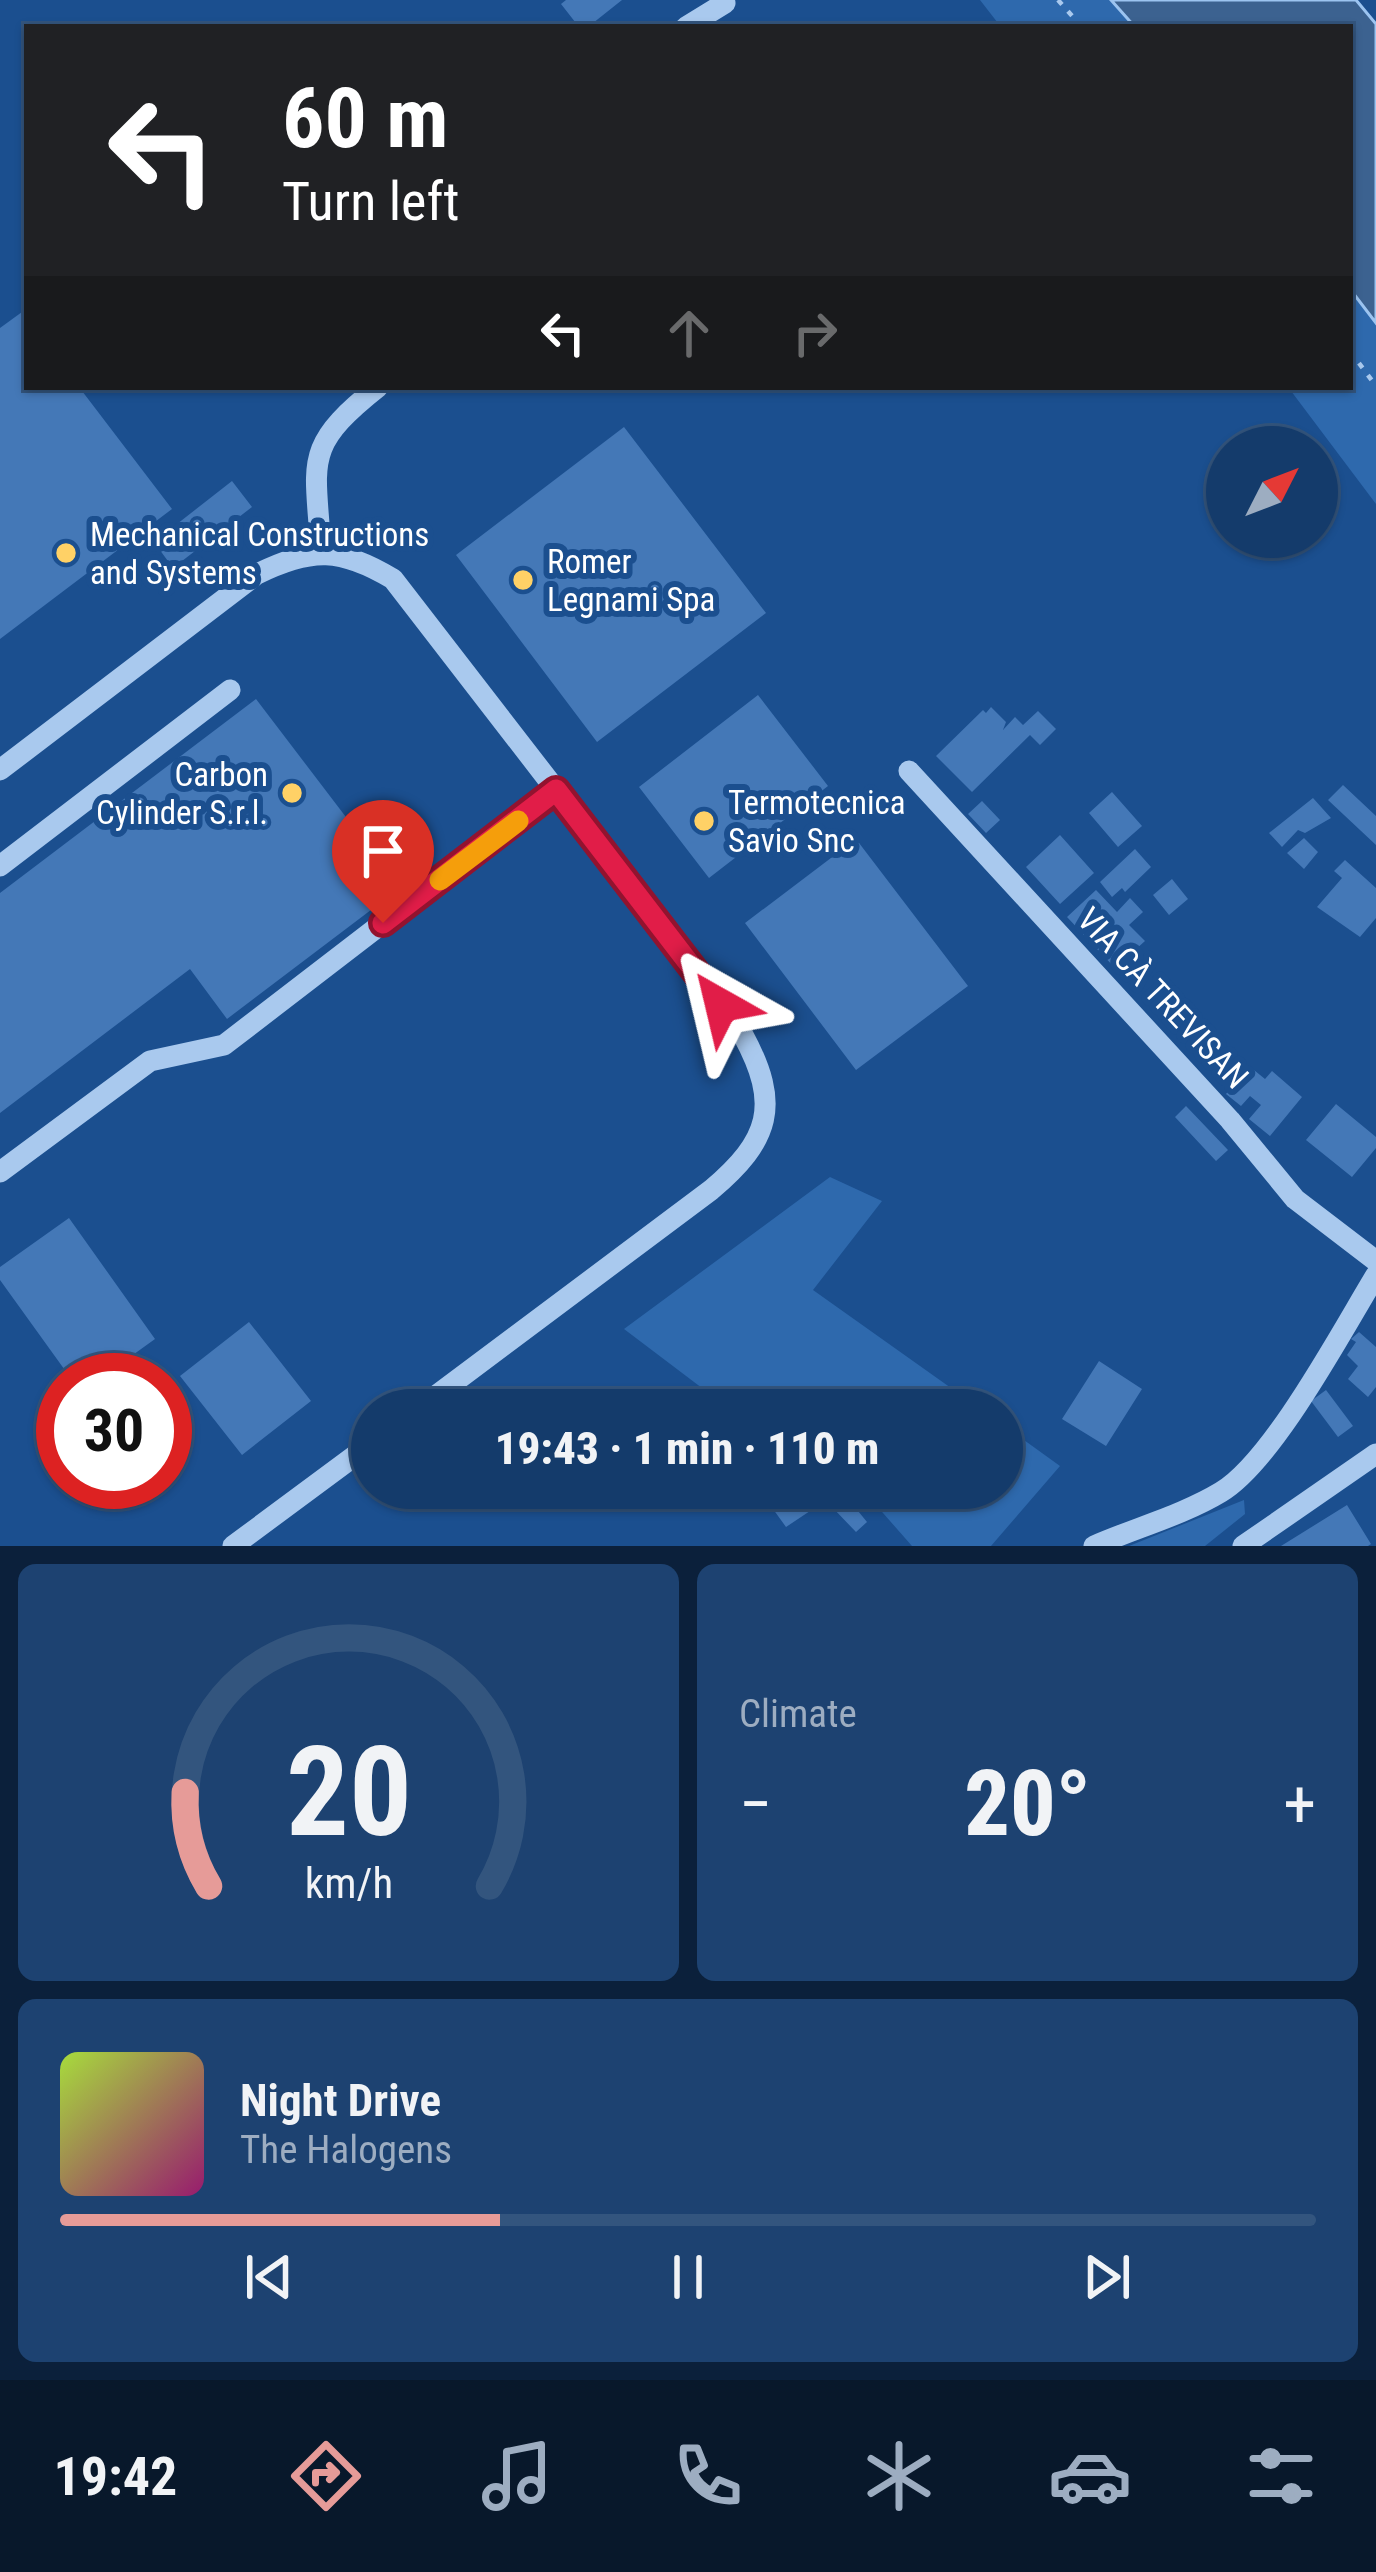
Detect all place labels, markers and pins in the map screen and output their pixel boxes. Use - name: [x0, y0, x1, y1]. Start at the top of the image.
- place label: Mechanical Constructions and Systems: [90, 515, 429, 592]
- marker: Mechanical Constructions and Systems: [53, 540, 79, 566]
- place label: Romer Legnami Spa: [547, 542, 715, 619]
- marker: Romer Legnami Spa: [510, 567, 536, 593]
- place label: Carbon Cylinder S.r.l.: [96, 755, 268, 832]
- marker: Carbon Cylinder S.r.l.: [279, 780, 305, 806]
- place label: Termotecnica Savio Snc: [728, 783, 906, 860]
- pin: [332, 800, 434, 923]
- marker: Termotecnica Savio Snc: [691, 808, 717, 834]

